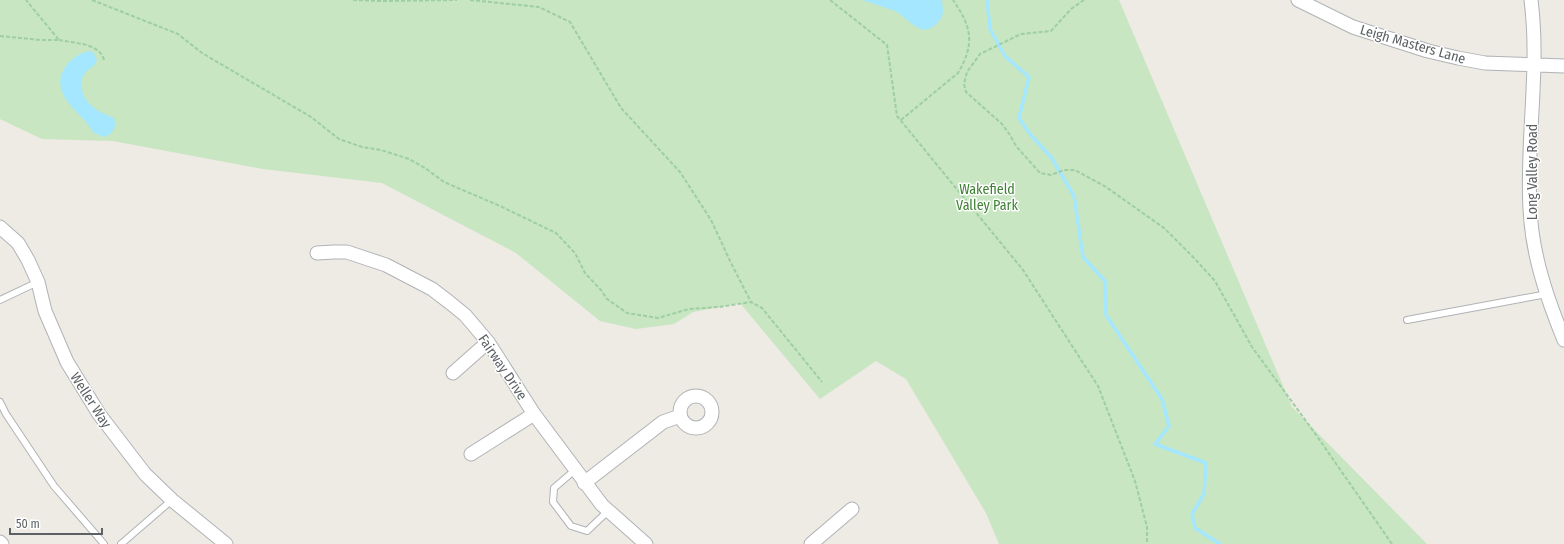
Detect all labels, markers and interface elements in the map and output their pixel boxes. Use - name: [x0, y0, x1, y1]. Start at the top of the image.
- street label: Leigh Masters Lane: [1358, 21, 1468, 68]
- street label: Long Valley Road: [1524, 124, 1541, 220]
- park label: Wakefield Valley Park: [956, 181, 1018, 214]
- street label: Fairway Drive: [474, 331, 531, 403]
- street label: Weller Way: [66, 369, 115, 432]
- scale bar: [10, 510, 102, 536]
- text: 50 m: [16, 517, 40, 531]

